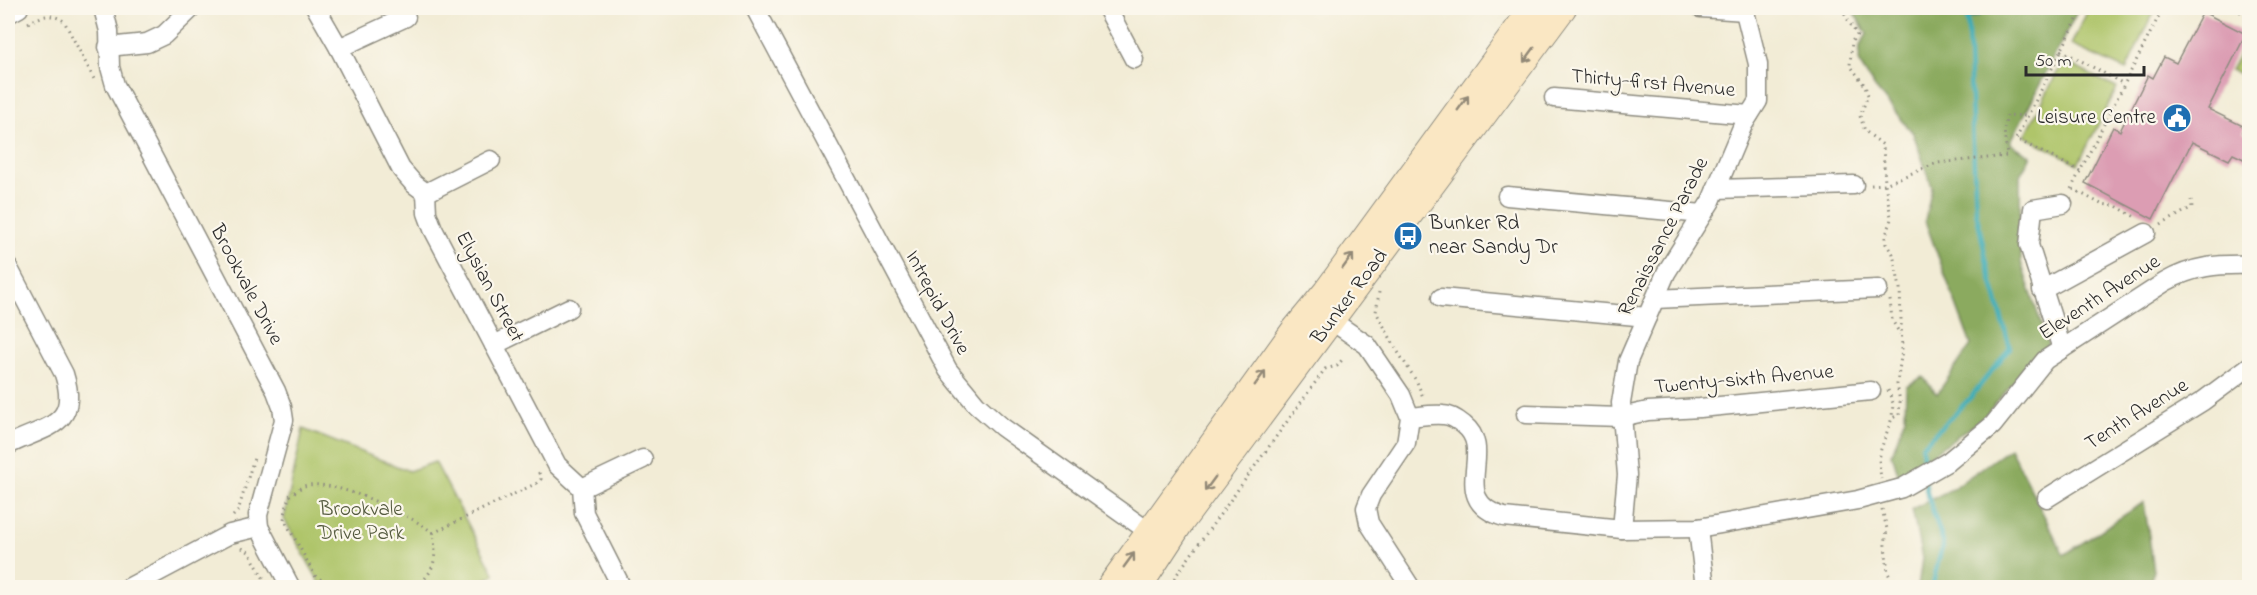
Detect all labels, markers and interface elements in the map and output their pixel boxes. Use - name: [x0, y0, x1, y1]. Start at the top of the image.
- scale bar: [2026, 39, 2144, 77]
- one-way arrow: [1522, 46, 1535, 62]
- text: 50 m: [2035, 49, 2072, 75]
- street label: Thirty-first Avenue: [1569, 62, 1737, 108]
- one-way arrow: [1457, 96, 1469, 112]
- public building icon: Leisure Centre: [2161, 102, 2193, 134]
- place label: Leisure Centre: [2037, 103, 2157, 133]
- street label: Renaissance Parade: [1611, 152, 1717, 322]
- place label: Bunker Rd near Sandy Dr: [1428, 209, 1558, 265]
- street label: Brookvale Drive: [201, 219, 291, 351]
- bus stop icon: Bunker Rd near Sandy Dr: [1392, 220, 1424, 252]
- street label: Elysian Street: [445, 226, 531, 349]
- street label: Bunker Road: [1304, 243, 1396, 352]
- street label: Intrepid Drive: [897, 245, 977, 361]
- street label: Eleventh Avenue: [2033, 247, 2167, 348]
- one-way arrow: [1342, 253, 1354, 269]
- street label: Twenty-sixth Avenue: [1653, 357, 1836, 405]
- one-way arrow: [1253, 370, 1266, 386]
- street label: Tenth Avenue: [2079, 371, 2195, 459]
- one-way arrow: [1204, 475, 1216, 491]
- park label: Brookvale Drive Park: [316, 495, 405, 549]
- one-way arrow: [1123, 552, 1135, 568]

